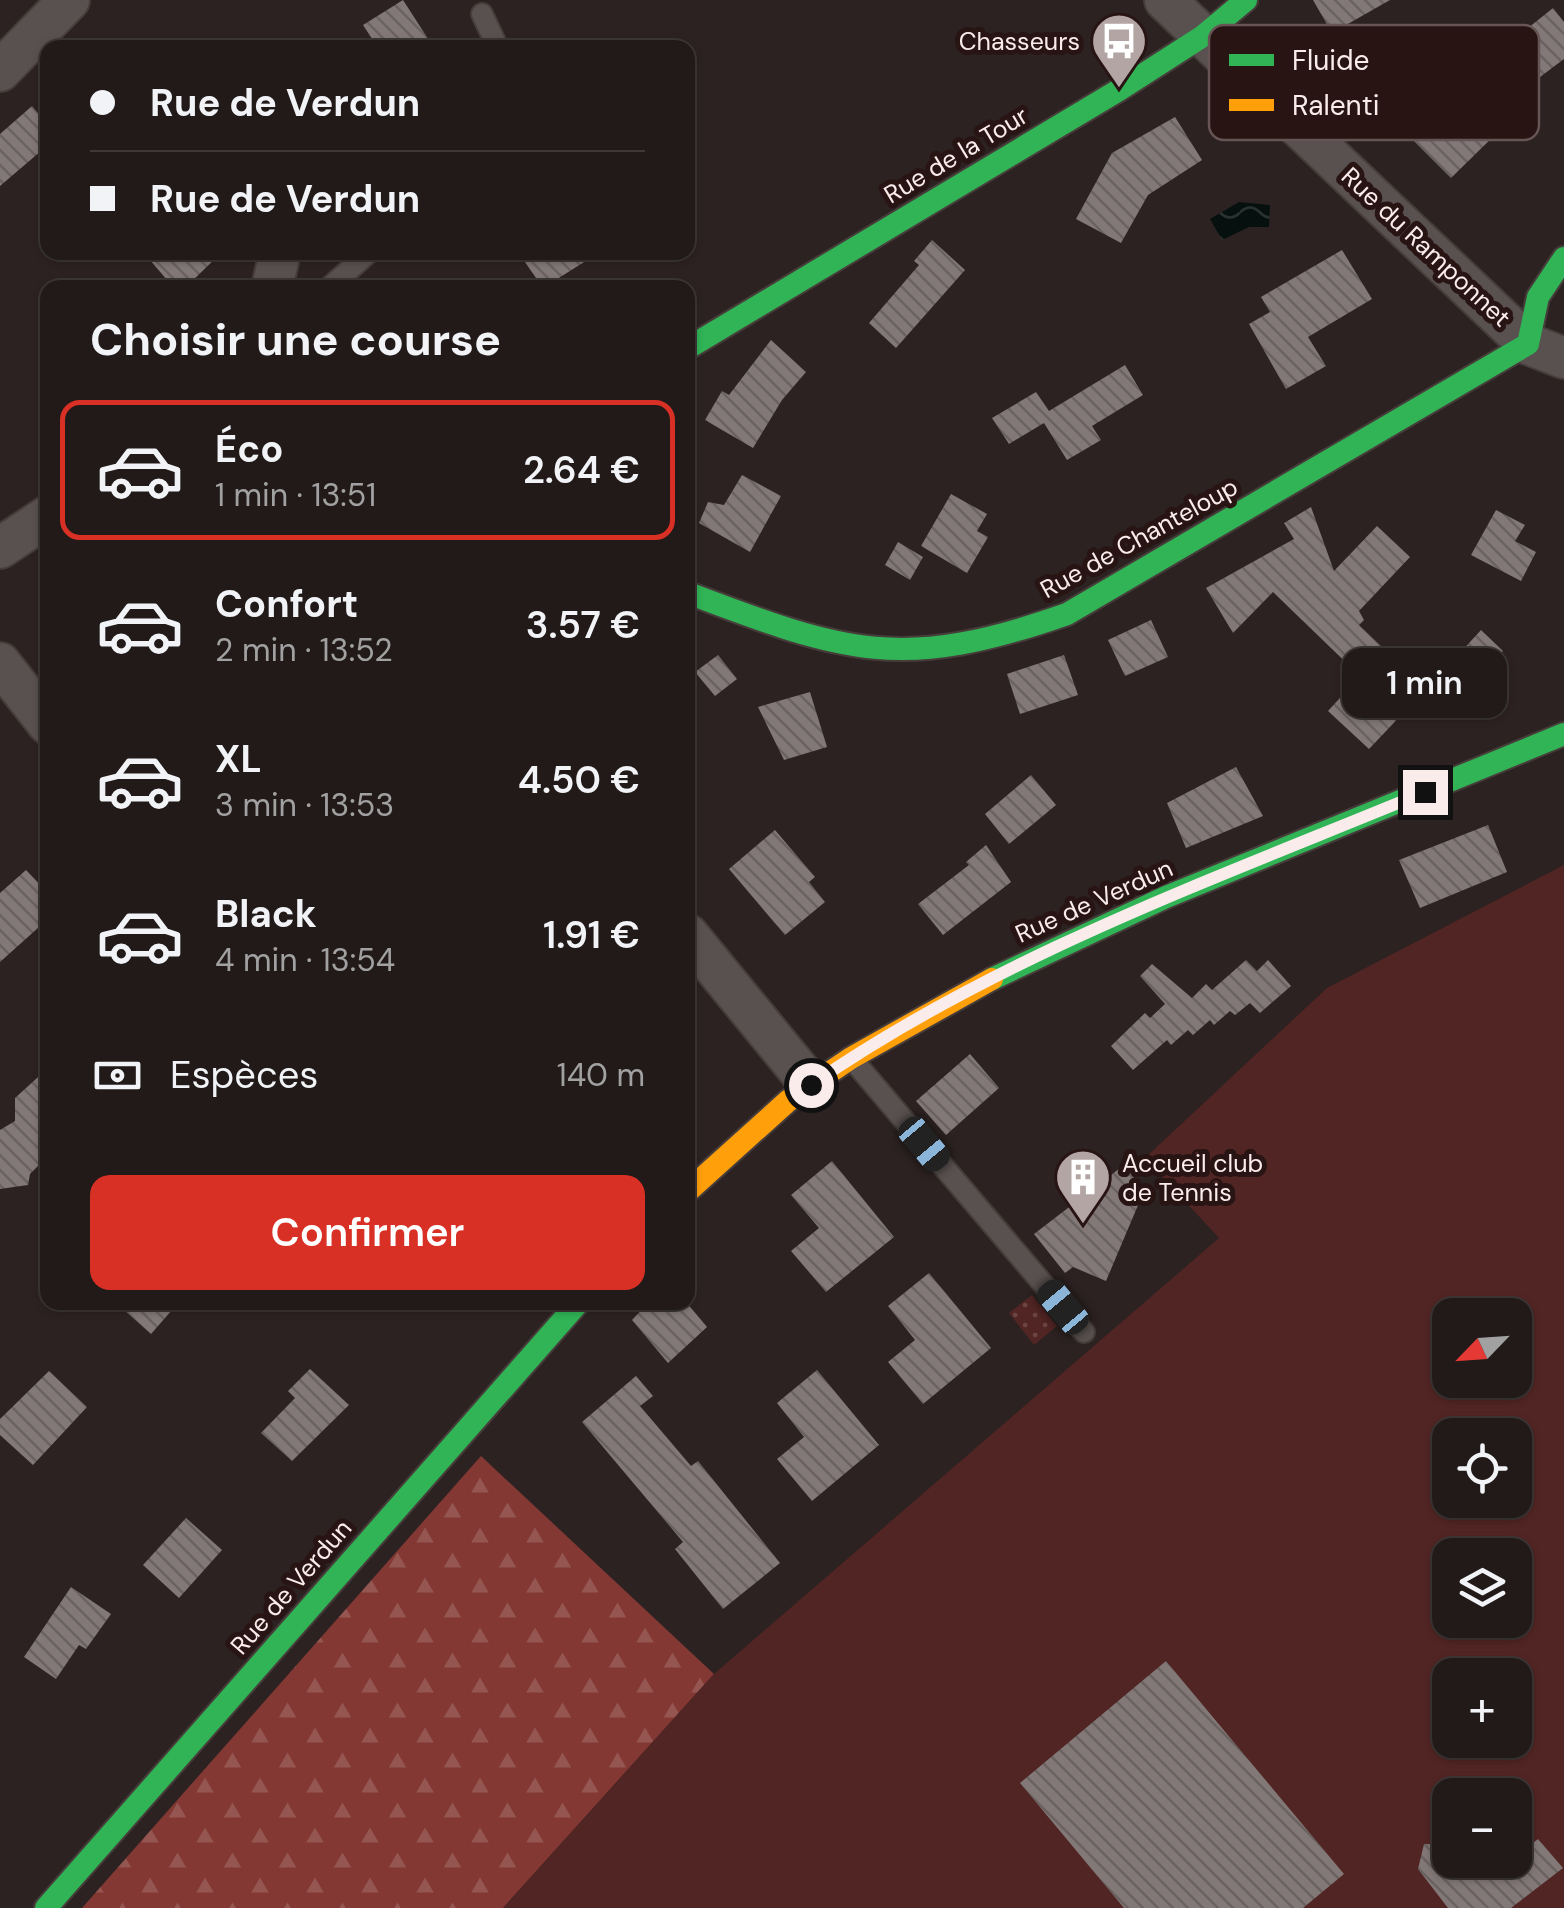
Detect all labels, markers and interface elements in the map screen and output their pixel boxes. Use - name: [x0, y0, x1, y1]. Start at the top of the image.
- bus stop icon: Chasseurs: [1089, 11, 1149, 90]
- place label: Chasseurs: [959, 25, 1080, 58]
- legend: [1209, 25, 1539, 140]
- text: Fluide: [1292, 42, 1369, 79]
- text: Rue de Verdun: [150, 78, 420, 128]
- text: Ralenti: [1292, 87, 1379, 124]
- street label: Rue de la Tour: [878, 99, 1034, 211]
- street label: Rue du Ramponnet: [1334, 160, 1518, 334]
- text: Rue de Verdun: [150, 174, 420, 224]
- text: Choisir une course: [90, 310, 501, 369]
- text: Éco: [215, 424, 283, 474]
- icon: car: [95, 425, 185, 515]
- text: 2.64 €: [523, 445, 640, 495]
- street label: Rue de Chanteloup: [1034, 470, 1244, 606]
- text: 1 min · 13:51: [215, 474, 376, 516]
- text: Confort: [215, 579, 358, 629]
- icon: car: [95, 580, 185, 670]
- text: 3.57 €: [526, 600, 640, 650]
- text: 2 min · 13:52: [215, 629, 393, 671]
- callout: 1 min: [1342, 647, 1508, 717]
- text: 1 min: [1386, 662, 1463, 704]
- text: XL: [215, 734, 262, 784]
- icon: car: [95, 735, 185, 825]
- text: 4.50 €: [518, 755, 640, 805]
- route end: [1403, 770, 1448, 815]
- text: 3 min · 13:53: [215, 784, 394, 826]
- street label: Rue de Verdun: [1010, 852, 1178, 950]
- text: Black: [215, 889, 317, 939]
- icon: car: [95, 890, 185, 980]
- text: 1.91 €: [543, 910, 640, 960]
- text: 4 min · 13:54: [215, 939, 395, 981]
- icon: cash: [90, 1048, 145, 1103]
- text: Espèces: [170, 1050, 318, 1100]
- text: 140 m: [557, 1054, 645, 1096]
- route start: [789, 1063, 834, 1108]
- car: [893, 1111, 955, 1177]
- building icon: Accueil club de Tennis: [1053, 1147, 1113, 1226]
- place label: Accueil club de Tennis: [1122, 1147, 1263, 1209]
- button: Confirmer: [90, 1175, 645, 1290]
- car: [1032, 1274, 1094, 1340]
- north arrow: [1432, 1298, 1532, 1398]
- map controls: [1432, 1298, 1532, 1878]
- button: locate: [1432, 1418, 1532, 1518]
- street label: Rue de Verdun: [223, 1512, 359, 1662]
- button: layers: [1432, 1538, 1532, 1638]
- button: +: [1432, 1658, 1532, 1758]
- button: −: [1432, 1778, 1532, 1878]

